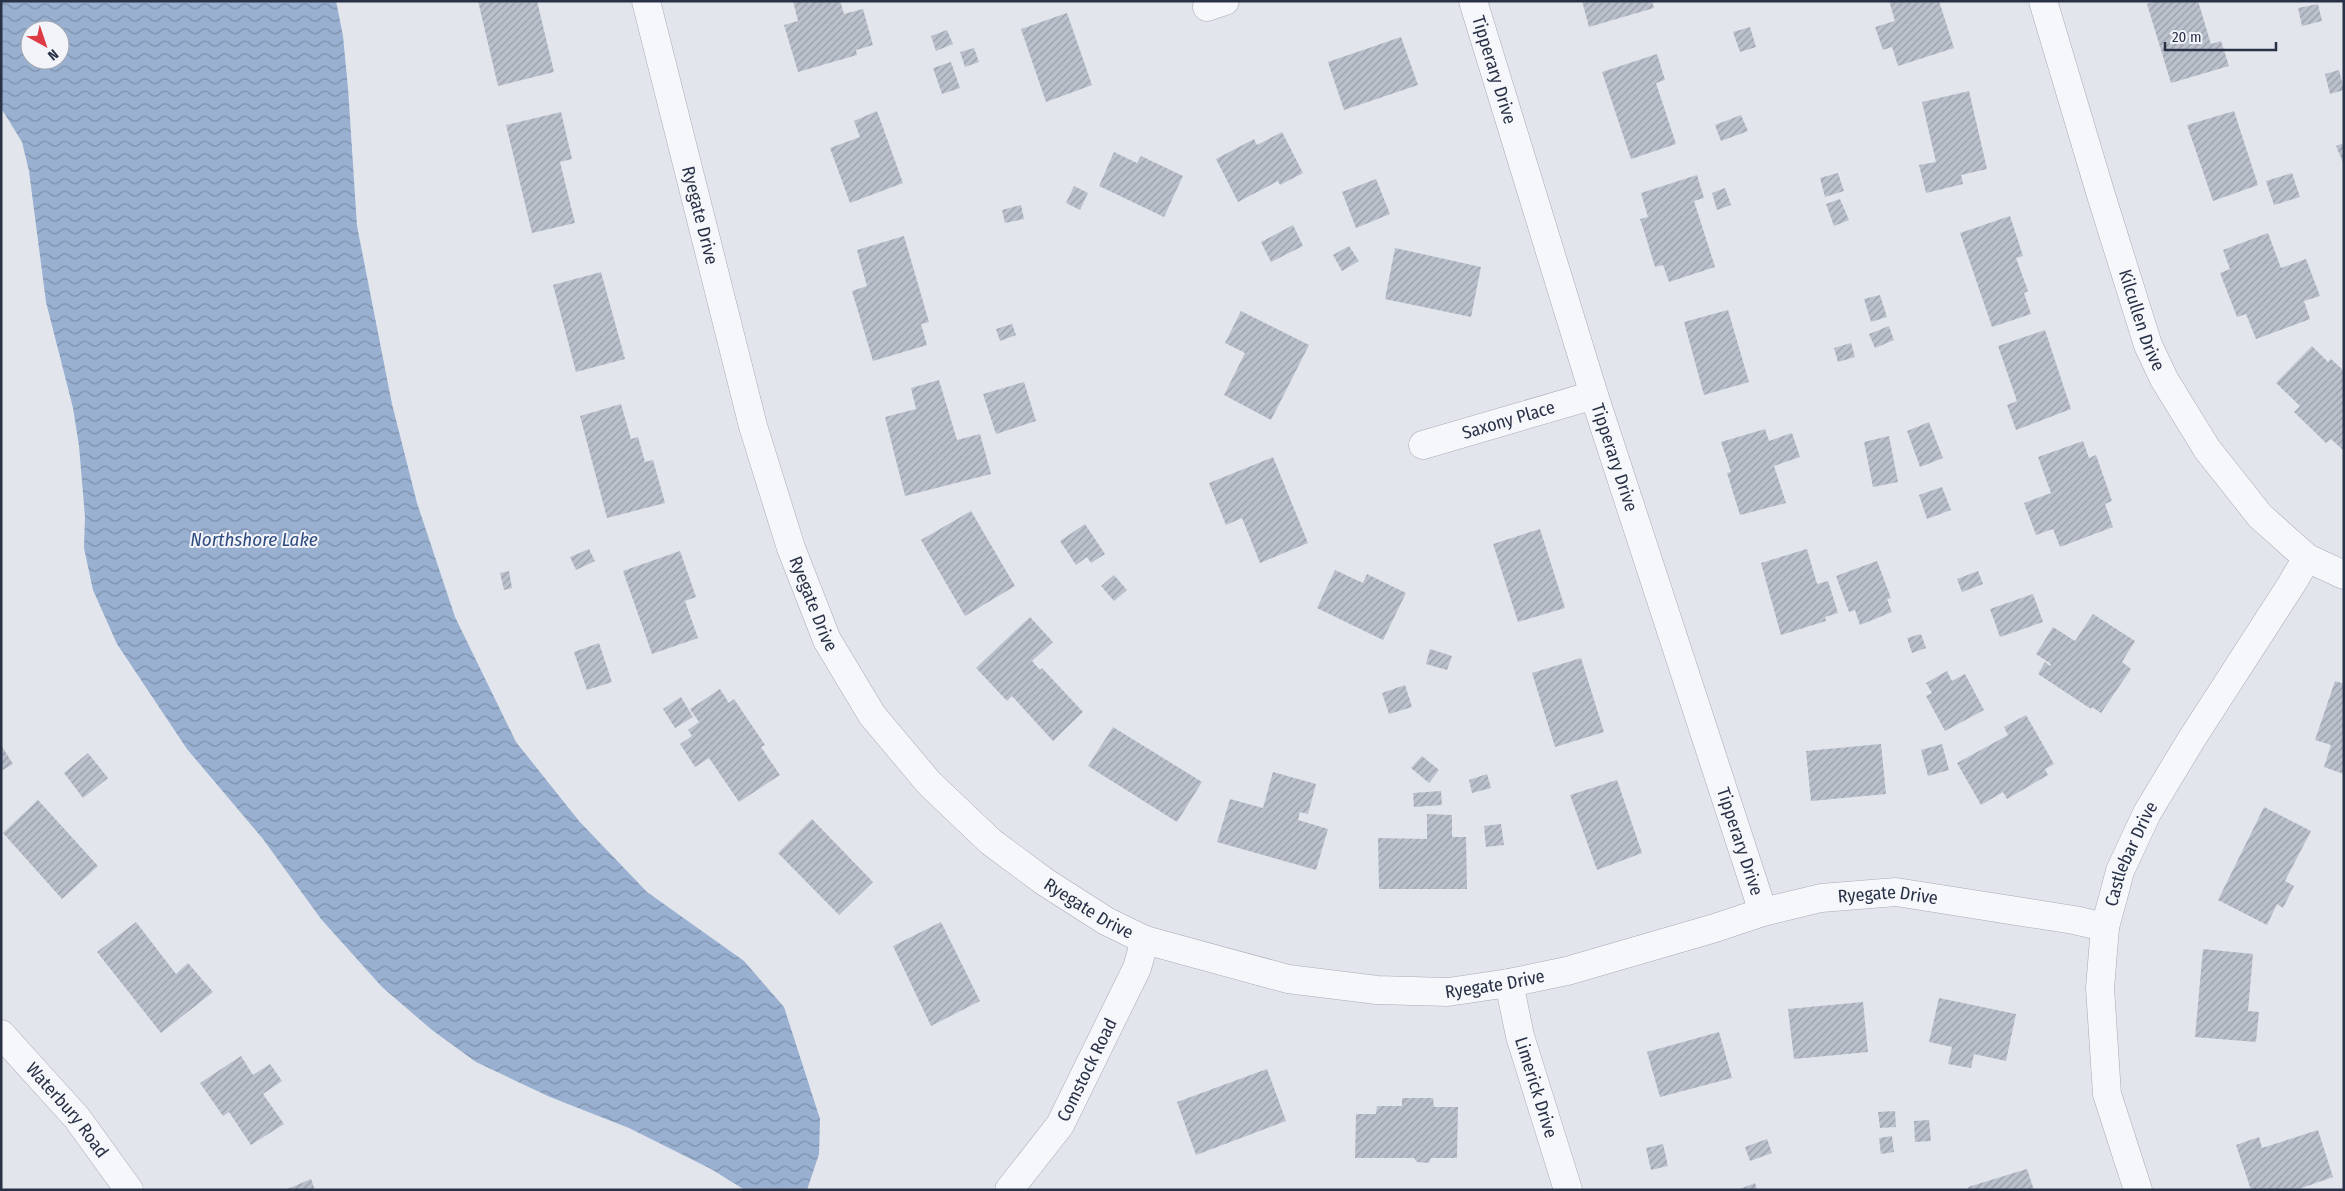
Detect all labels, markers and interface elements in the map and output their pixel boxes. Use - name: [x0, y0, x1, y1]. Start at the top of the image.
- street label: Tipperary Drive: [1467, 13, 1521, 127]
- north arrow: [20, 20, 70, 70]
- scale bar: [2165, 20, 2276, 52]
- text: 20 m: [2172, 28, 2202, 46]
- text: N: [44, 45, 62, 64]
- street label: Ryegate Drive: [677, 164, 723, 267]
- street label: Kilcullen Drive: [2114, 267, 2170, 374]
- street label: Saxony Place: [1459, 396, 1557, 444]
- street label: Tipperary Drive: [1587, 401, 1642, 514]
- water label: Northshore Lake: [190, 528, 318, 551]
- street label: Ryegate Drive: [784, 553, 842, 656]
- street label: Tipperary Drive: [1712, 785, 1768, 898]
- street label: Castlebar Drive: [2100, 797, 2162, 909]
- street label: Ryegate Drive: [1040, 873, 1137, 944]
- street label: Ryegate Drive: [1837, 881, 1940, 909]
- street label: Ryegate Drive: [1444, 965, 1547, 1003]
- street label: Comstock Road: [1052, 1015, 1122, 1125]
- street label: Limerick Drive: [1510, 1034, 1562, 1141]
- street label: Waterbury Road: [21, 1058, 113, 1162]

